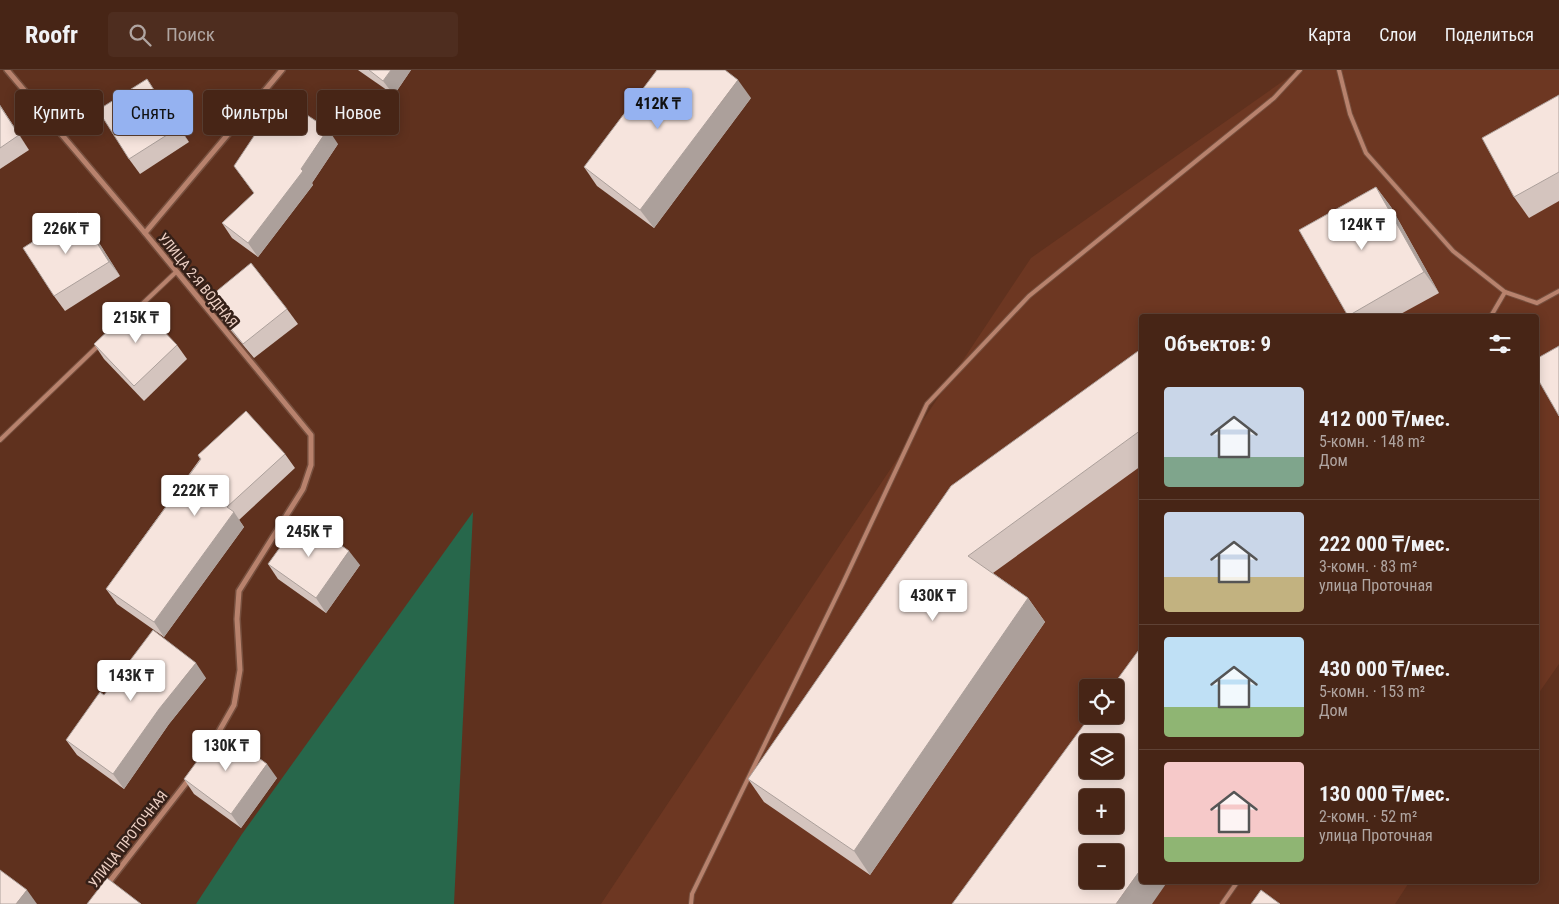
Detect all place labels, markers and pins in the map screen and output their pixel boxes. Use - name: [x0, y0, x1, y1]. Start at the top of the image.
- pin: 412K ₸: [617, 88, 699, 130]
- pin: 124K ₸: [1321, 208, 1403, 251]
- pin: 226K ₸: [25, 212, 107, 255]
- pin: 215K ₸: [95, 302, 177, 344]
- pin: 222K ₸: [154, 474, 236, 517]
- pin: 245K ₸: [268, 516, 350, 558]
- pin: 430K ₸: [892, 580, 974, 622]
- pin: 143K ₸: [90, 660, 172, 702]
- pin: 130K ₸: [185, 730, 267, 772]

